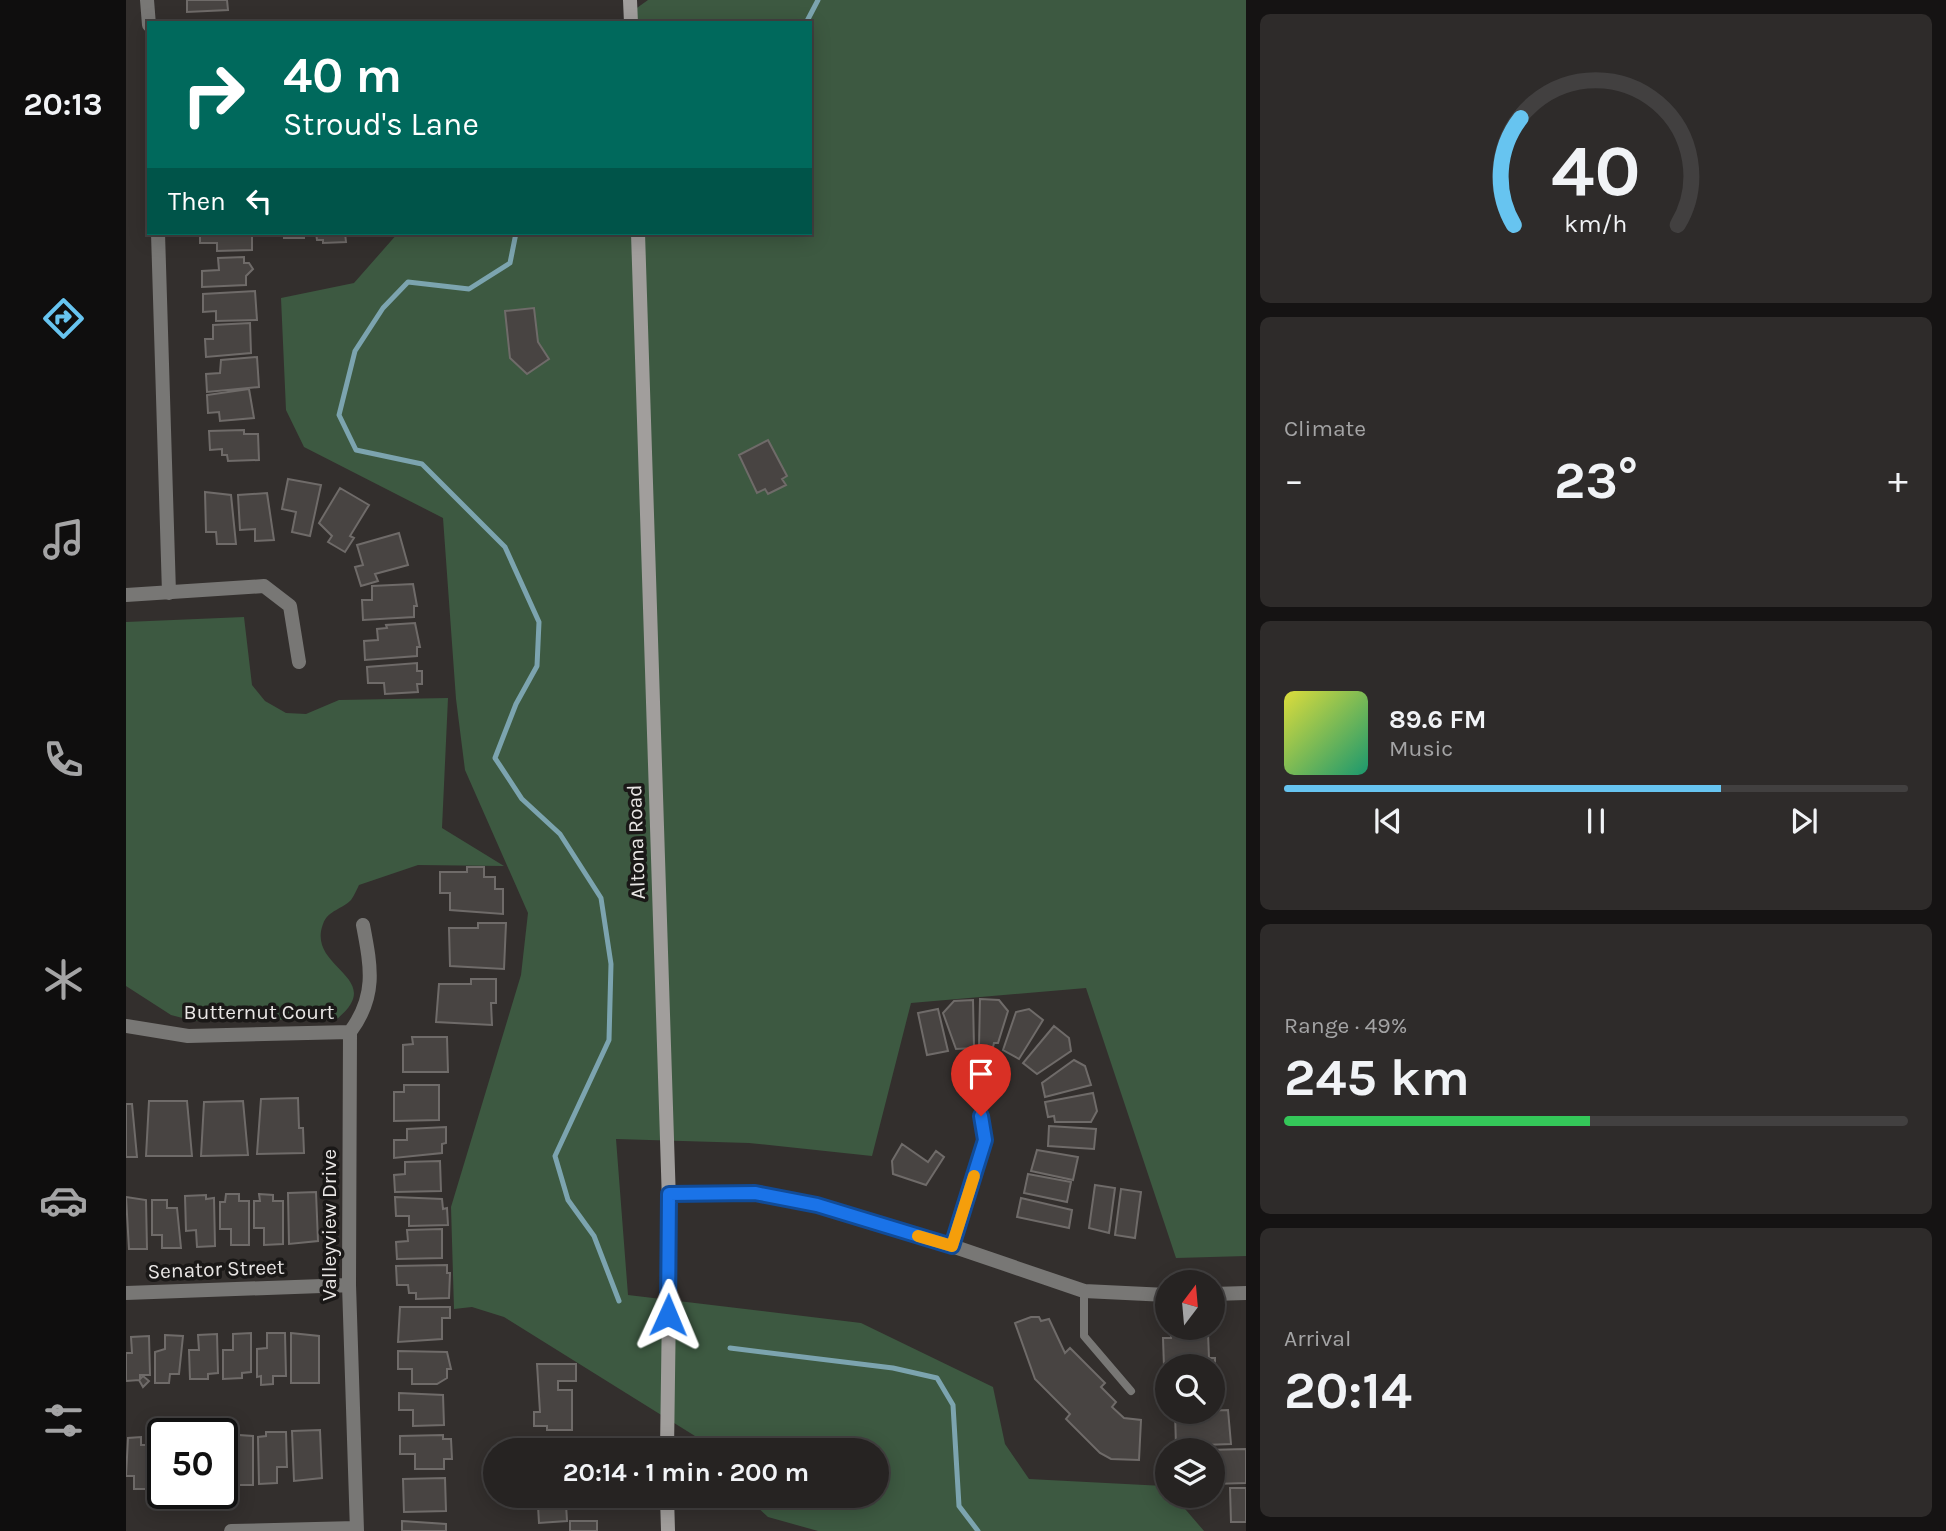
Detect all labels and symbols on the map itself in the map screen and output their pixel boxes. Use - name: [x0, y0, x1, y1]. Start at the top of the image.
- street label: Altona Road: [622, 784, 650, 900]
- street label: Butternut Court: [184, 1000, 334, 1024]
- pin: [951, 1044, 1011, 1116]
- street label: Valleyview Drive: [317, 1149, 341, 1301]
- street label: Senator Street: [147, 1255, 285, 1283]
- north arrow: [1155, 1270, 1225, 1340]
- position arrow: [631, 1278, 705, 1352]
- speed limit sign: 50: [147, 1418, 238, 1509]

